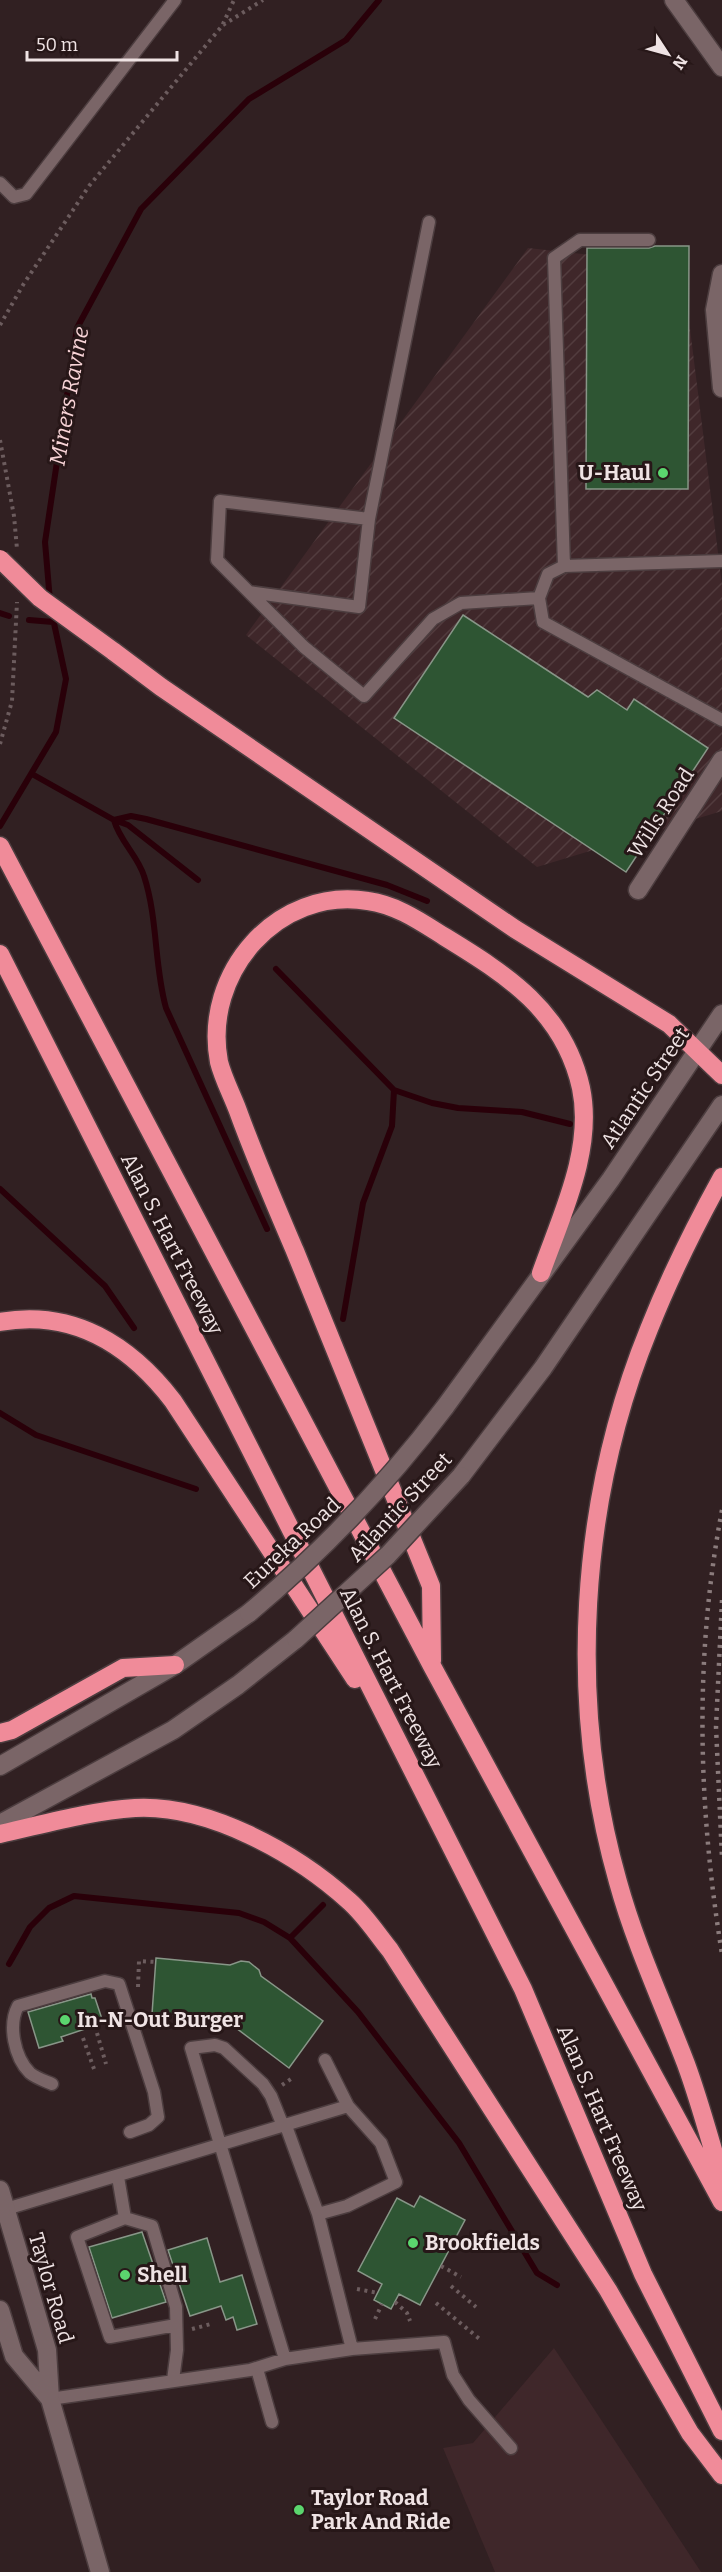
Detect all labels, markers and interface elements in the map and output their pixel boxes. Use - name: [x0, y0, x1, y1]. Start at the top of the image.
- scale bar: [27, 24, 177, 62]
- north arrow: [638, 24, 698, 84]
- text: 50 m: [36, 34, 78, 56]
- text: N: [668, 52, 691, 73]
- water label: Miners Ravine: [43, 324, 95, 468]
- place label: U-Haul: [578, 460, 651, 486]
- marker: U-Haul: [656, 466, 670, 480]
- street label: Wills Road: [622, 763, 700, 863]
- street label: Atlantic Street: [595, 1022, 695, 1153]
- street label: Alan S. Hart Freeway: [115, 1149, 229, 1340]
- street label: Atlantic Street: [343, 1447, 458, 1567]
- street label: Eureka Road: [238, 1492, 346, 1594]
- street label: Alan S. Hart Freeway: [334, 1583, 448, 1774]
- place label: In-N-Out Burger: [77, 2007, 243, 2033]
- marker: In-N-Out Burger: [58, 2013, 72, 2027]
- street label: Alan S. Hart Freeway: [551, 2021, 653, 2216]
- street label: Taylor Road: [23, 2230, 79, 2346]
- place label: Brookfields: [425, 2230, 540, 2256]
- marker: Brookfields: [406, 2236, 420, 2250]
- place label: Shell: [137, 2262, 188, 2288]
- marker: Shell: [118, 2268, 132, 2282]
- place label: Taylor Road Park And Ride: [311, 2485, 450, 2535]
- marker: Taylor Road Park And Ride: [292, 2503, 306, 2517]

